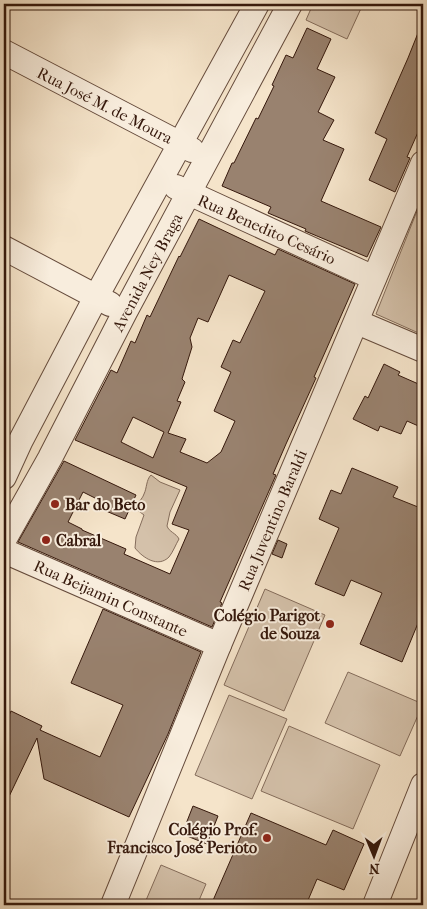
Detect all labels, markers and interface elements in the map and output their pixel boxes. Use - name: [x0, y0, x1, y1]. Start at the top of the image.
- street label: Rua José M. de Moura: [34, 63, 176, 148]
- street label: Rua Benedito Cesário: [195, 191, 339, 268]
- street label: Avenida Ney Braga: [108, 209, 187, 335]
- street label: Rua Juventino Baraldi: [234, 446, 311, 594]
- place label: Bar do Beto: [65, 495, 145, 514]
- marker: Bar do Beto: [49, 498, 61, 510]
- place label: Cabral: [56, 531, 102, 550]
- marker: Cabral: [40, 534, 52, 546]
- street label: Rua Beijamin Constante: [31, 556, 191, 641]
- place label: Colégio Parigot de Souza: [214, 606, 321, 643]
- marker: Colégio Parigot de Souza: [324, 618, 336, 630]
- place label: Colégio Prof. Francisco José Perioto: [106, 820, 258, 858]
- marker: Colégio Prof. Francisco José Perioto: [261, 832, 273, 844]
- north arrow: [350, 832, 400, 882]
- text: N: [368, 860, 380, 877]

